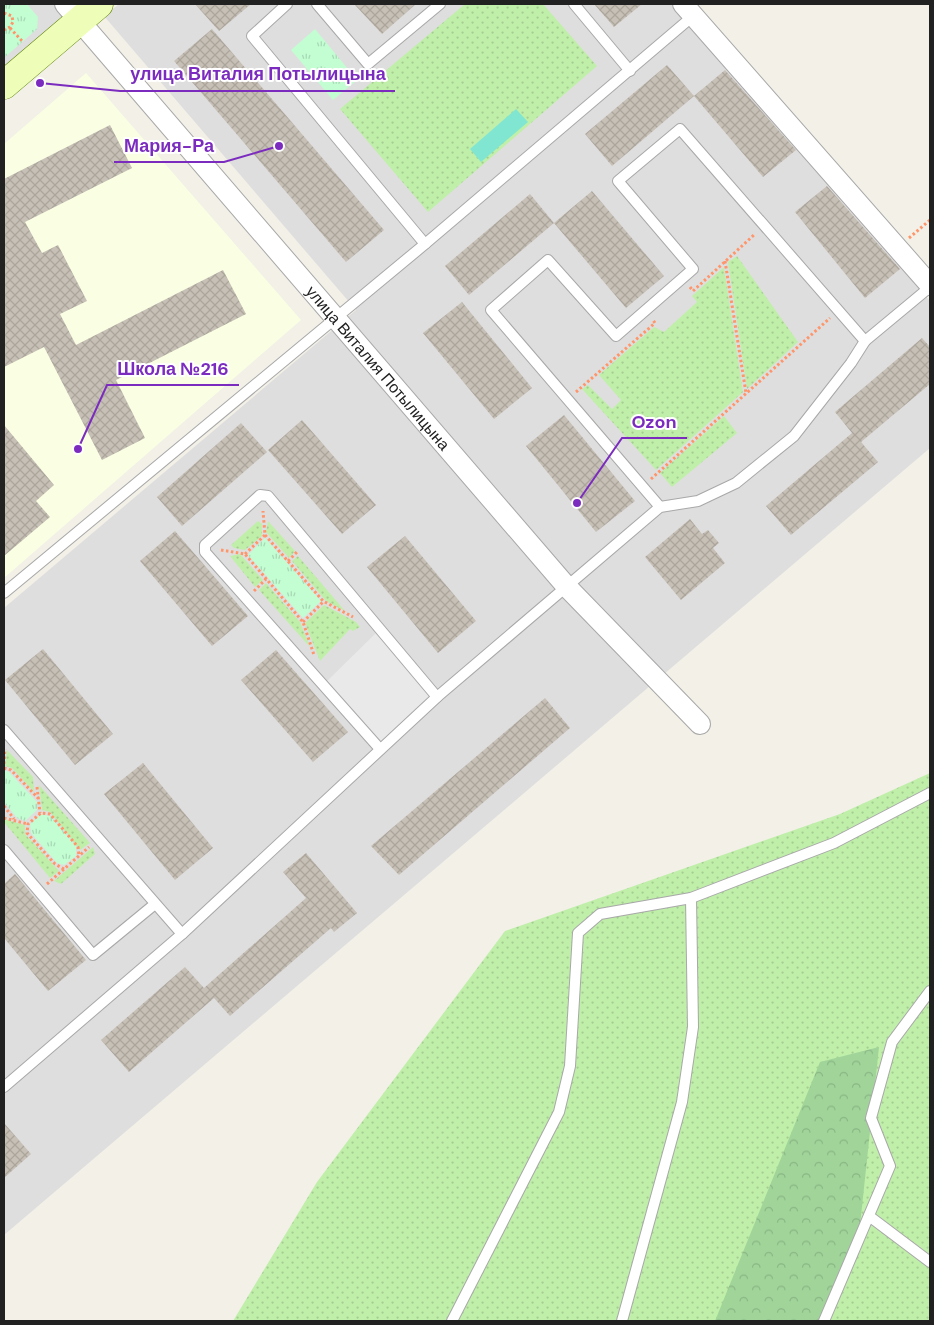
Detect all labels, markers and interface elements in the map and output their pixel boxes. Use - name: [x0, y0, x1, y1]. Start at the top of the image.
- callout: улица Виталия Потылицына: [120, 58, 395, 91]
- text: улица Виталия Потылицына: [130, 62, 387, 86]
- callout: Мария-Ра: [114, 129, 224, 162]
- text: Мария-Ра: [124, 134, 215, 158]
- street label: улица Виталия Потылицына: [301, 281, 455, 455]
- callout: Школа №216: [107, 352, 239, 385]
- text: Школа №216: [117, 357, 229, 381]
- callout: Ozon: [622, 405, 687, 438]
- text: Ozon: [631, 410, 677, 434]

